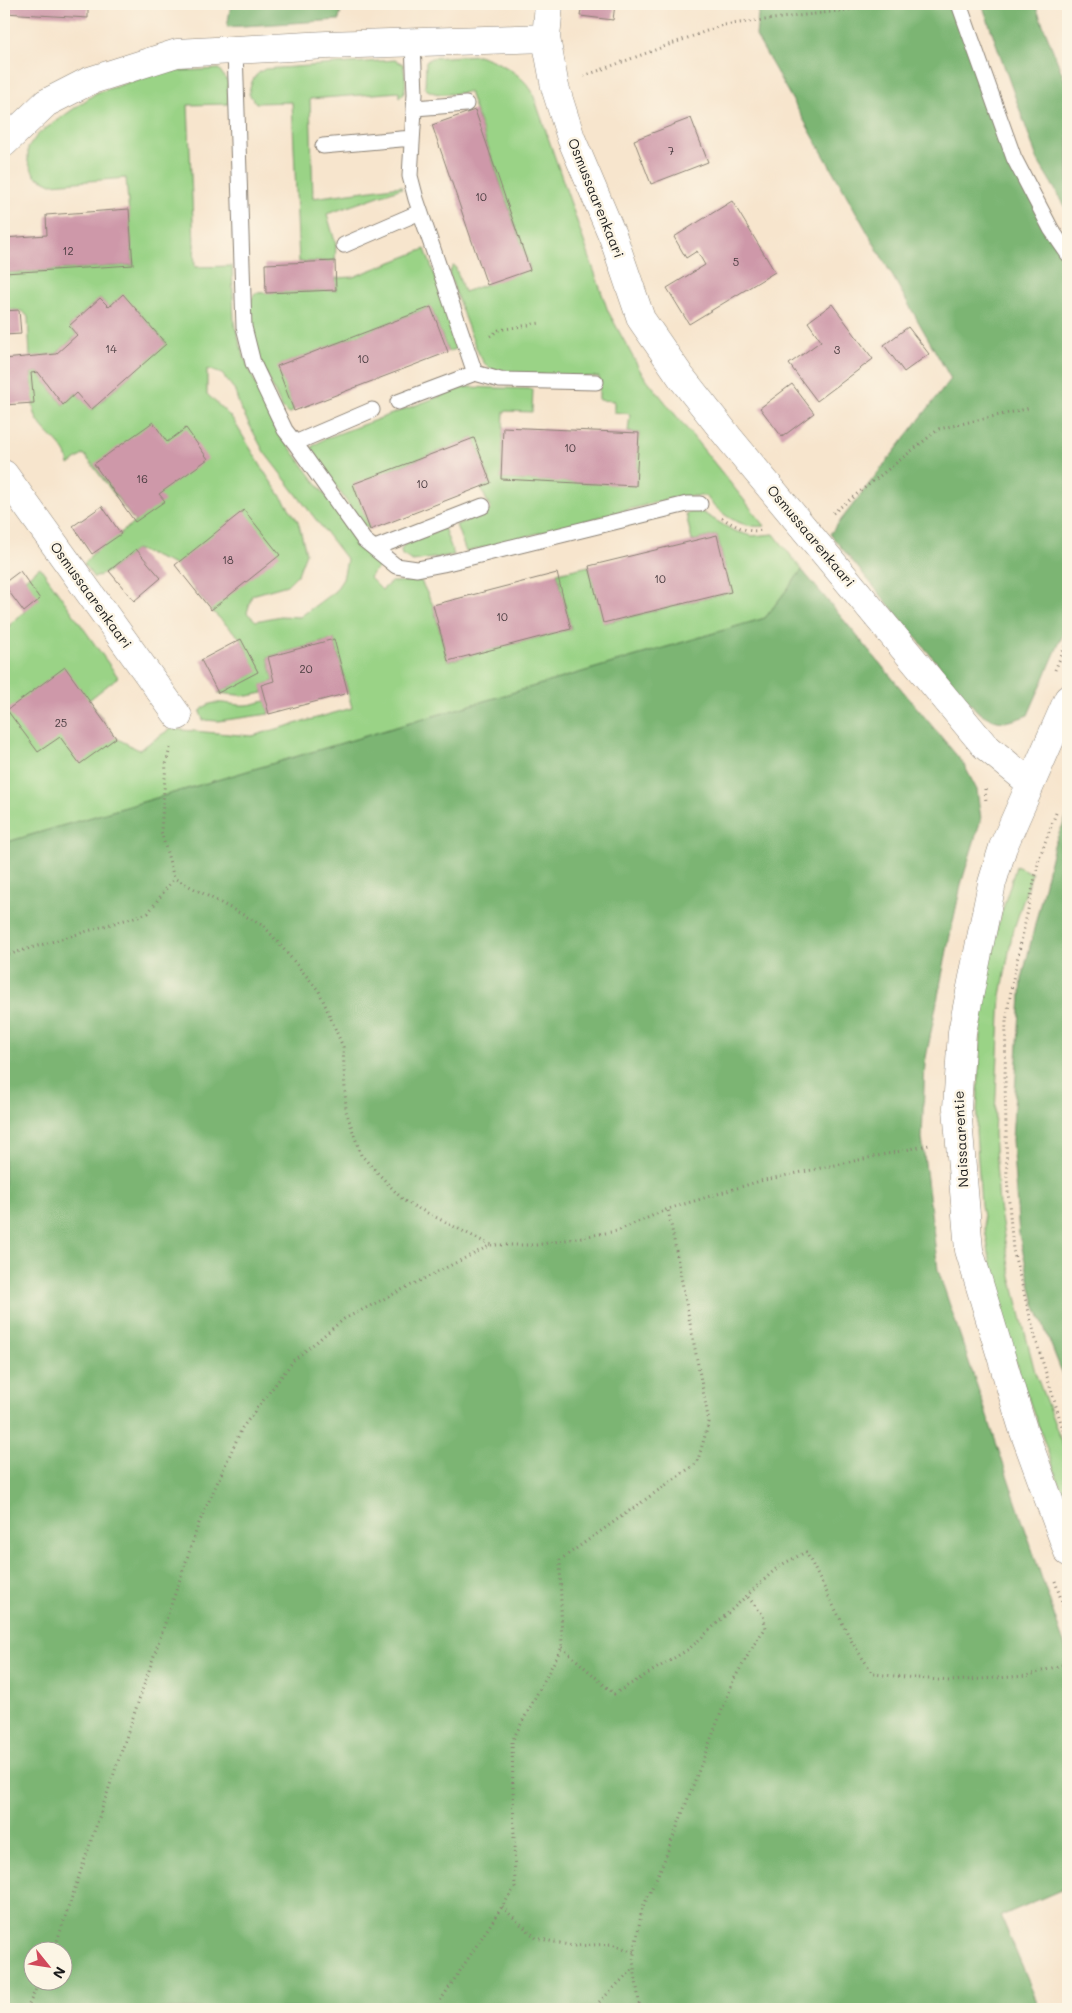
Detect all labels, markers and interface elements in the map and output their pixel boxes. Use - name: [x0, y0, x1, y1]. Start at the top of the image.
- street label: Osmussaarenkaari: [564, 135, 629, 260]
- house number: 7: [668, 143, 674, 158]
- house number: 10: [475, 189, 487, 204]
- house number: 12: [62, 243, 74, 258]
- house number: 5: [733, 254, 739, 269]
- house number: 14: [105, 341, 117, 356]
- house number: 3: [834, 342, 841, 357]
- house number: 10: [357, 351, 369, 366]
- house number: 10: [564, 440, 576, 455]
- house number: 16: [136, 471, 148, 486]
- house number: 10: [416, 476, 428, 491]
- street label: Osmussaarenkaari: [763, 481, 860, 591]
- street label: Osmussaarenkaari: [46, 538, 137, 652]
- house number: 18: [222, 552, 234, 567]
- house number: 10: [654, 571, 666, 586]
- house number: 10: [496, 609, 508, 624]
- house number: 20: [300, 661, 313, 676]
- house number: 25: [55, 715, 67, 730]
- street label: Naissaarentie: [948, 1090, 973, 1188]
- north arrow: [22, 1940, 72, 1990]
- text: N: [49, 1963, 71, 1982]

